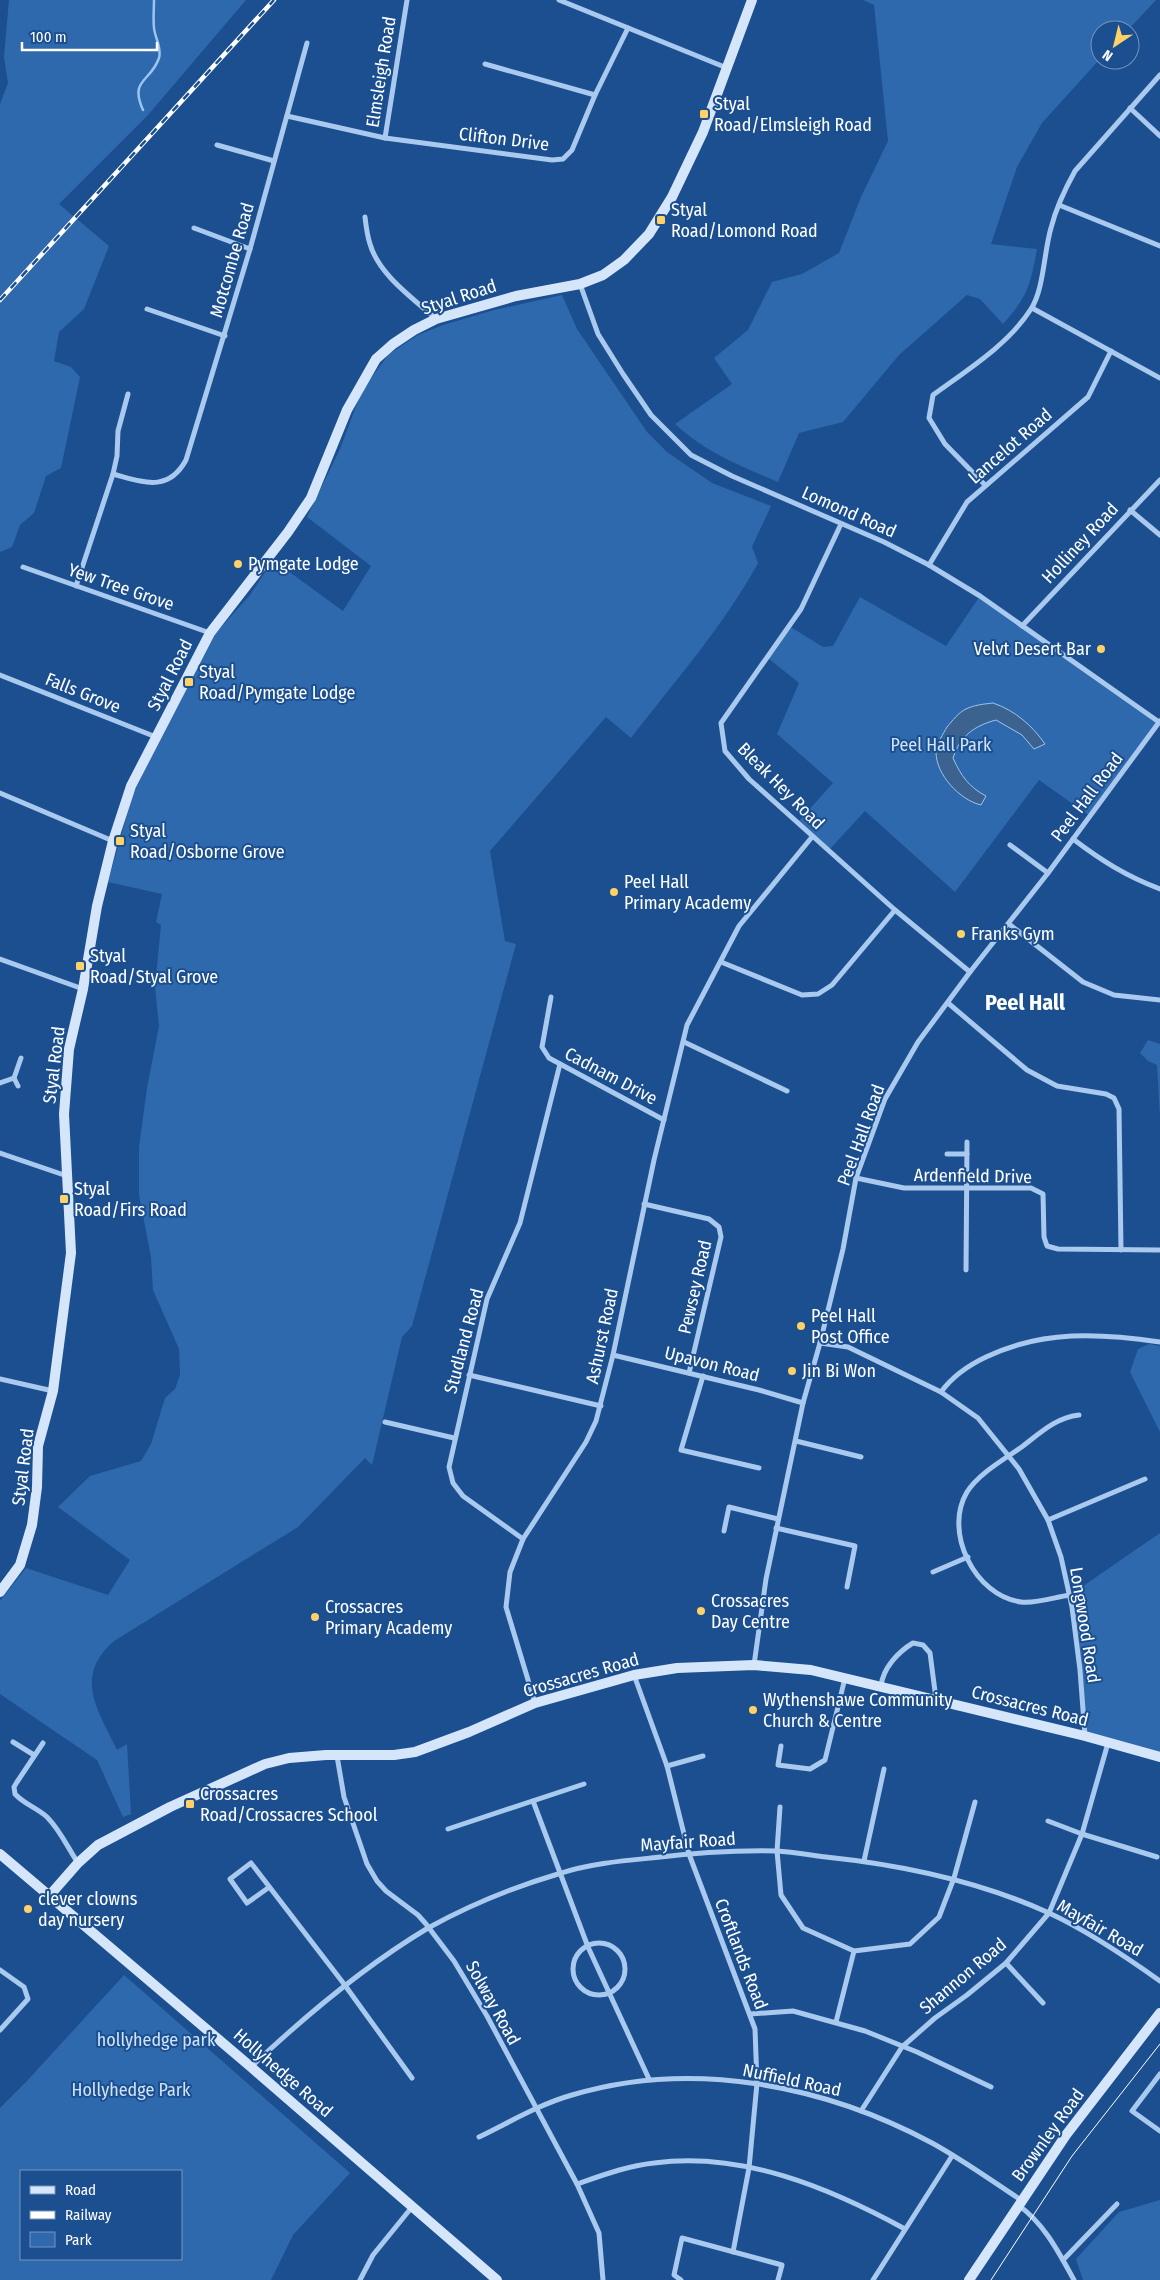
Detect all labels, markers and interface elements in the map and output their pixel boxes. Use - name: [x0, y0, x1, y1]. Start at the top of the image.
- street label: Elmsleigh Road: [361, 15, 401, 129]
- scale bar: [22, 20, 158, 52]
- north arrow: [1090, 20, 1140, 70]
- text: 100 m: [30, 28, 67, 46]
- text: N: [1100, 46, 1116, 65]
- place label: Styal Road/Elmsleigh Road: [714, 93, 872, 136]
- marker: Styal Road/Elmsleigh Road: [698, 108, 710, 120]
- street label: Clifton Drive: [458, 123, 550, 155]
- place label: Styal Road/Lomond Road: [671, 199, 818, 242]
- street label: Motcombe Road: [205, 200, 259, 320]
- marker: Styal Road/Lomond Road: [655, 214, 667, 226]
- street label: Styal Road: [419, 275, 499, 319]
- street label: Lancelot Road: [964, 404, 1056, 488]
- street label: Lomond Road: [798, 481, 900, 543]
- street label: Holliney Road: [1037, 498, 1123, 588]
- place label: Pymgate Lodge: [248, 553, 359, 575]
- marker: Pymgate Lodge: [232, 558, 244, 570]
- street label: Yew Tree Grove: [65, 559, 177, 615]
- street label: Styal Road: [143, 635, 197, 715]
- place label: Velvt Desert Bar: [973, 638, 1092, 660]
- marker: Velvt Desert Bar: [1095, 643, 1107, 655]
- place label: Styal Road/Pymgate Lodge: [199, 661, 356, 704]
- street label: Falls Grove: [42, 668, 124, 718]
- marker: Styal Road/Pymgate Lodge: [183, 676, 195, 688]
- park label: Peel Hall Park: [891, 734, 992, 756]
- street label: Bleak Hey Road: [733, 738, 829, 834]
- street label: Peel Hall Road: [1046, 748, 1128, 846]
- place label: Styal Road/Osborne Grove: [130, 820, 285, 863]
- marker: Styal Road/Osborne Grove: [114, 835, 126, 847]
- place label: Peel Hall Primary Academy: [624, 871, 751, 914]
- marker: Peel Hall Primary Academy: [608, 886, 620, 898]
- place label: Franks Gym: [971, 923, 1055, 945]
- marker: Franks Gym: [955, 928, 967, 940]
- place label: Styal Road/Styal Grove: [90, 945, 218, 988]
- marker: Styal Road/Styal Grove: [74, 960, 86, 972]
- district label: Peel Hall: [985, 989, 1066, 1016]
- street label: Styal Road: [38, 1025, 70, 1105]
- street label: Cadnam Drive: [561, 1042, 661, 1110]
- street label: Peel Hall Road: [832, 1081, 890, 1189]
- street label: Ardenfield Drive: [914, 1164, 1032, 1188]
- place label: Styal Road/Firs Road: [74, 1178, 187, 1221]
- marker: Styal Road/Firs Road: [58, 1193, 70, 1205]
- street label: Pewsey Road: [674, 1238, 716, 1336]
- street label: Studland Road: [439, 1286, 489, 1396]
- street label: Ashurst Road: [581, 1286, 623, 1386]
- place label: Peel Hall Post Office: [811, 1305, 890, 1348]
- marker: Peel Hall Post Office: [795, 1320, 807, 1332]
- street label: Upavon Road: [662, 1342, 762, 1386]
- place label: Jin Bi Won: [802, 1360, 876, 1382]
- marker: Jin Bi Won: [786, 1365, 798, 1377]
- street label: Styal Road: [7, 1427, 39, 1507]
- street label: Longwood Road: [1065, 1566, 1105, 1684]
- place label: Crossacres Day Centre: [711, 1590, 790, 1633]
- place label: Crossacres Primary Academy: [325, 1596, 452, 1639]
- marker: Crossacres Day Centre: [695, 1605, 707, 1617]
- marker: Crossacres Primary Academy: [309, 1611, 321, 1623]
- street label: Crossacres Road: [520, 1648, 642, 1702]
- street label: Crossacres Road: [969, 1681, 1091, 1731]
- place label: Wythenshawe Community Church & Centre: [763, 1689, 952, 1732]
- marker: Wythenshawe Community Church & Centre: [747, 1704, 759, 1716]
- place label: Crossacres Road/Crossacres School: [200, 1783, 378, 1826]
- marker: Crossacres Road/Crossacres School: [184, 1798, 196, 1810]
- street label: Mayfair Road: [640, 1828, 736, 1856]
- place label: clever clowns day nursery: [38, 1888, 138, 1931]
- street label: Croftlands Road: [710, 1895, 772, 2013]
- street label: Mayfair Road: [1053, 1895, 1147, 1961]
- marker: clever clowns day nursery: [22, 1903, 34, 1915]
- street label: Shannon Road: [915, 1933, 1011, 2019]
- street label: Solway Road: [461, 1957, 525, 2049]
- street label: Hollyhedge Road: [229, 2024, 337, 2122]
- park label: hollyhedge park: [97, 2029, 216, 2051]
- street label: Nuffield Road: [741, 2059, 843, 2101]
- park label: Hollyhedge Park: [71, 2079, 191, 2101]
- street label: Brownley Road: [1007, 2084, 1089, 2186]
- legend: [20, 2170, 182, 2260]
- text: Road: [65, 2181, 96, 2199]
- text: Railway: [65, 2206, 112, 2224]
- text: Park: [65, 2231, 92, 2249]

